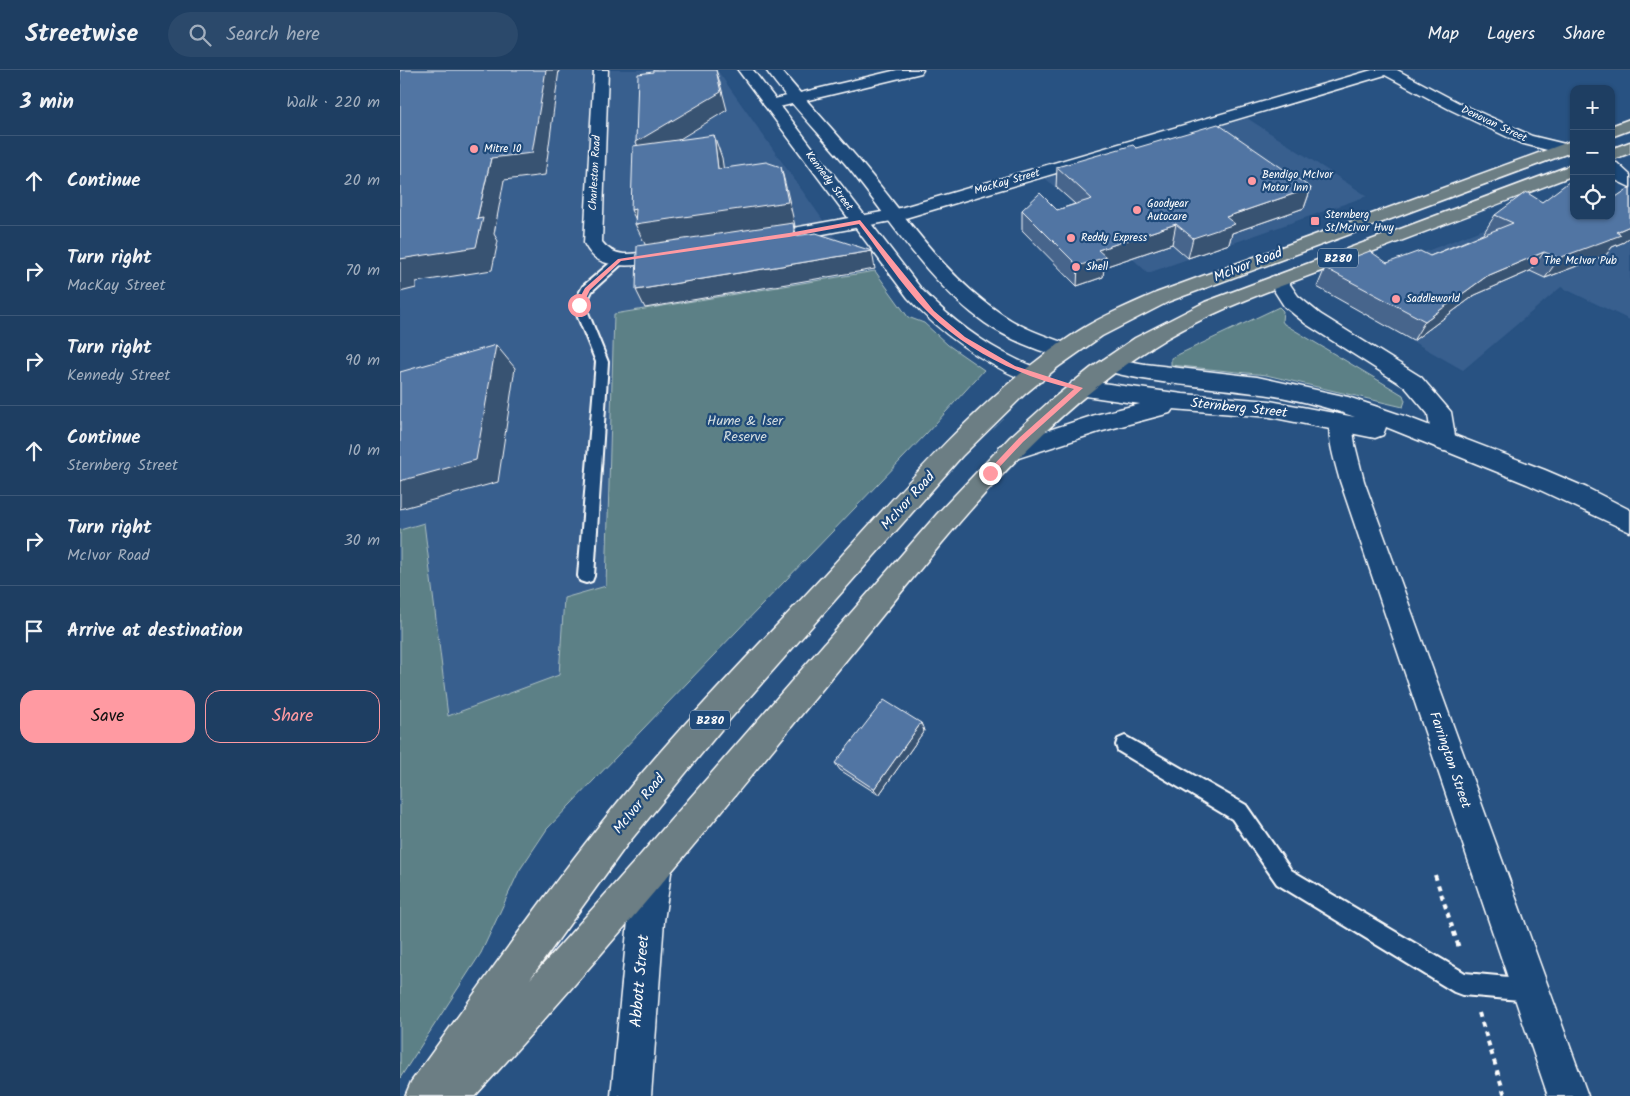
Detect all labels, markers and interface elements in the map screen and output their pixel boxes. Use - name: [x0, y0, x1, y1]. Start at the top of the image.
- search box: [168, 12, 518, 57]
- text: Streetwise: [25, 15, 138, 54]
- text: Search here: [226, 20, 320, 50]
- text: Map: [1428, 20, 1459, 49]
- text: Layers: [1487, 20, 1535, 49]
- text: Share: [1563, 20, 1605, 49]
- icon: search: [186, 21, 214, 49]
- map controls: [1570, 85, 1615, 220]
- button: +: [1570, 85, 1615, 130]
- text: 3 min: [20, 86, 74, 119]
- text: Walk · 220 m: [286, 90, 380, 115]
- street label: Denovan Street: [1458, 101, 1531, 147]
- button: −: [1570, 130, 1615, 175]
- street label: Charleston Road: [584, 134, 606, 211]
- place label: Mitre 10: [484, 140, 522, 158]
- marker: Mitre 10: [468, 143, 480, 155]
- street label: Kennedy Street: [800, 147, 858, 215]
- street label: MacKay Street: [972, 164, 1043, 200]
- text: Continue: [67, 166, 140, 196]
- place label: Bendigo McIvor Motor Inn: [1262, 166, 1334, 197]
- icon: ahead: [20, 167, 48, 195]
- text: 20 m: [344, 168, 380, 193]
- marker: Bendigo McIvor Motor Inn: [1246, 175, 1258, 187]
- button: locate: [1570, 175, 1615, 220]
- place label: Goodyear Autocare: [1147, 195, 1189, 226]
- marker: Goodyear Autocare: [1131, 204, 1143, 216]
- place label: Sternberg St/McIvor Hwy: [1325, 206, 1394, 237]
- marker: Sternberg St/McIvor Hwy: [1309, 215, 1321, 227]
- place label: Reddy Express: [1081, 229, 1148, 247]
- marker: Reddy Express: [1065, 232, 1077, 244]
- street label: McIvor Road: [1210, 241, 1287, 288]
- text: Turn right: [67, 243, 152, 273]
- road number: B280: [1318, 248, 1358, 268]
- place label: The McIvor Pub: [1544, 252, 1617, 270]
- marker: The McIvor Pub: [1528, 255, 1540, 267]
- icon: right: [20, 257, 48, 285]
- text: 70 m: [345, 258, 380, 283]
- place label: Shell: [1086, 258, 1108, 276]
- marker: Shell: [1070, 261, 1082, 273]
- text: MacKay Street: [67, 273, 166, 298]
- place label: Saddleworld: [1406, 290, 1460, 308]
- marker: Saddleworld: [1390, 293, 1402, 305]
- route start: [568, 294, 591, 317]
- text: Turn right: [67, 333, 152, 363]
- icon: right: [20, 347, 48, 375]
- text: 90 m: [345, 348, 380, 373]
- text: Kennedy Street: [67, 363, 170, 388]
- street label: Sternberg Street: [1189, 392, 1289, 424]
- park label: Hume & Iser Reserve: [707, 410, 784, 448]
- text: Continue: [67, 423, 140, 453]
- icon: ahead: [20, 437, 48, 465]
- text: 10 m: [348, 438, 380, 463]
- text: Sternberg Street: [67, 453, 178, 478]
- route end: [979, 462, 1002, 485]
- street label: McIvor Road: [876, 466, 941, 535]
- text: Turn right: [67, 513, 152, 543]
- icon: right: [20, 527, 48, 555]
- text: 30 m: [344, 528, 380, 553]
- text: McIvor Road: [67, 543, 150, 568]
- text: Arrive at destination: [67, 616, 243, 646]
- icon: arrive: [20, 617, 48, 645]
- button: Save: [20, 690, 195, 743]
- button: Share: [205, 690, 380, 743]
- street label: Farrington Street: [1423, 709, 1477, 812]
- road number: B280: [690, 710, 730, 730]
- street label: McIvor Road: [608, 768, 671, 839]
- street label: Abbott Street: [623, 933, 657, 1028]

